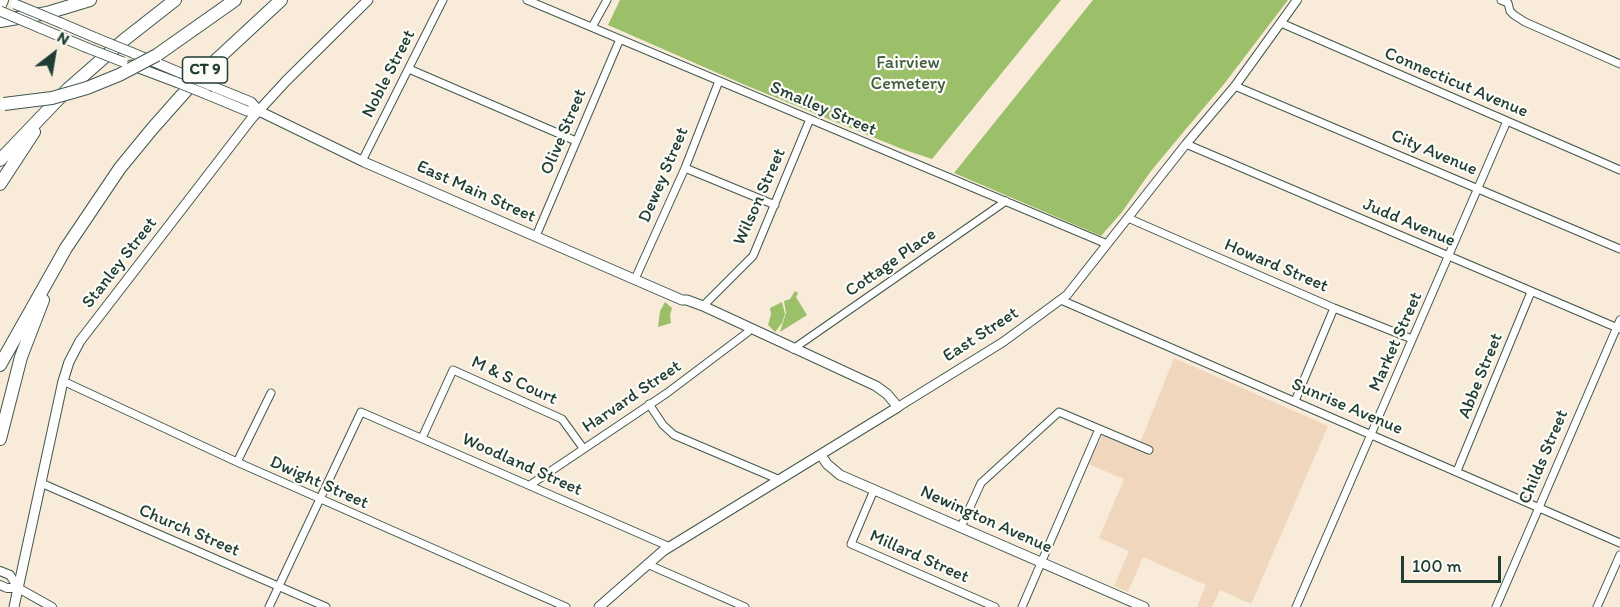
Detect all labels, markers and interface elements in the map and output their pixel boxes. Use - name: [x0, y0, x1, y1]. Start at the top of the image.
- north arrow: [24, 24, 84, 84]
- street label: Noble Street: [358, 26, 420, 122]
- text: N: [54, 27, 73, 49]
- street label: Connecticut Avenue: [1381, 43, 1531, 123]
- park label: Fairview Cemetery: [871, 52, 945, 94]
- road number: CT 9: [182, 57, 228, 83]
- street label: Smalley Street: [767, 77, 879, 141]
- street label: Olive Street: [536, 86, 592, 178]
- street label: Dewey Street: [634, 124, 694, 226]
- street label: City Avenue: [1388, 125, 1480, 181]
- street label: Wilson Street: [729, 145, 791, 249]
- street label: East Main Street: [413, 156, 539, 228]
- street label: Judd Avenue: [1359, 194, 1459, 252]
- street label: Stanley Street: [78, 213, 162, 313]
- street label: Cottage Place: [841, 224, 941, 302]
- street label: Howard Street: [1221, 234, 1331, 298]
- street label: Market Street: [1364, 289, 1428, 395]
- street label: East Street: [939, 303, 1023, 367]
- street label: Abbe Street: [1454, 330, 1508, 422]
- street label: M & S Court: [468, 352, 560, 410]
- street label: Harvard Street: [578, 356, 686, 438]
- street label: Sunrise Avenue: [1288, 374, 1406, 440]
- street label: Childs Street: [1514, 407, 1574, 507]
- street label: Woodland Street: [459, 429, 585, 501]
- street label: Dwight Street: [266, 452, 372, 514]
- street label: Newington Avenue: [917, 481, 1055, 559]
- street label: Church Street: [135, 500, 243, 562]
- street label: Millard Street: [866, 525, 972, 589]
- scale bar: [1404, 544, 1504, 582]
- text: 100 m: [1412, 555, 1462, 577]

